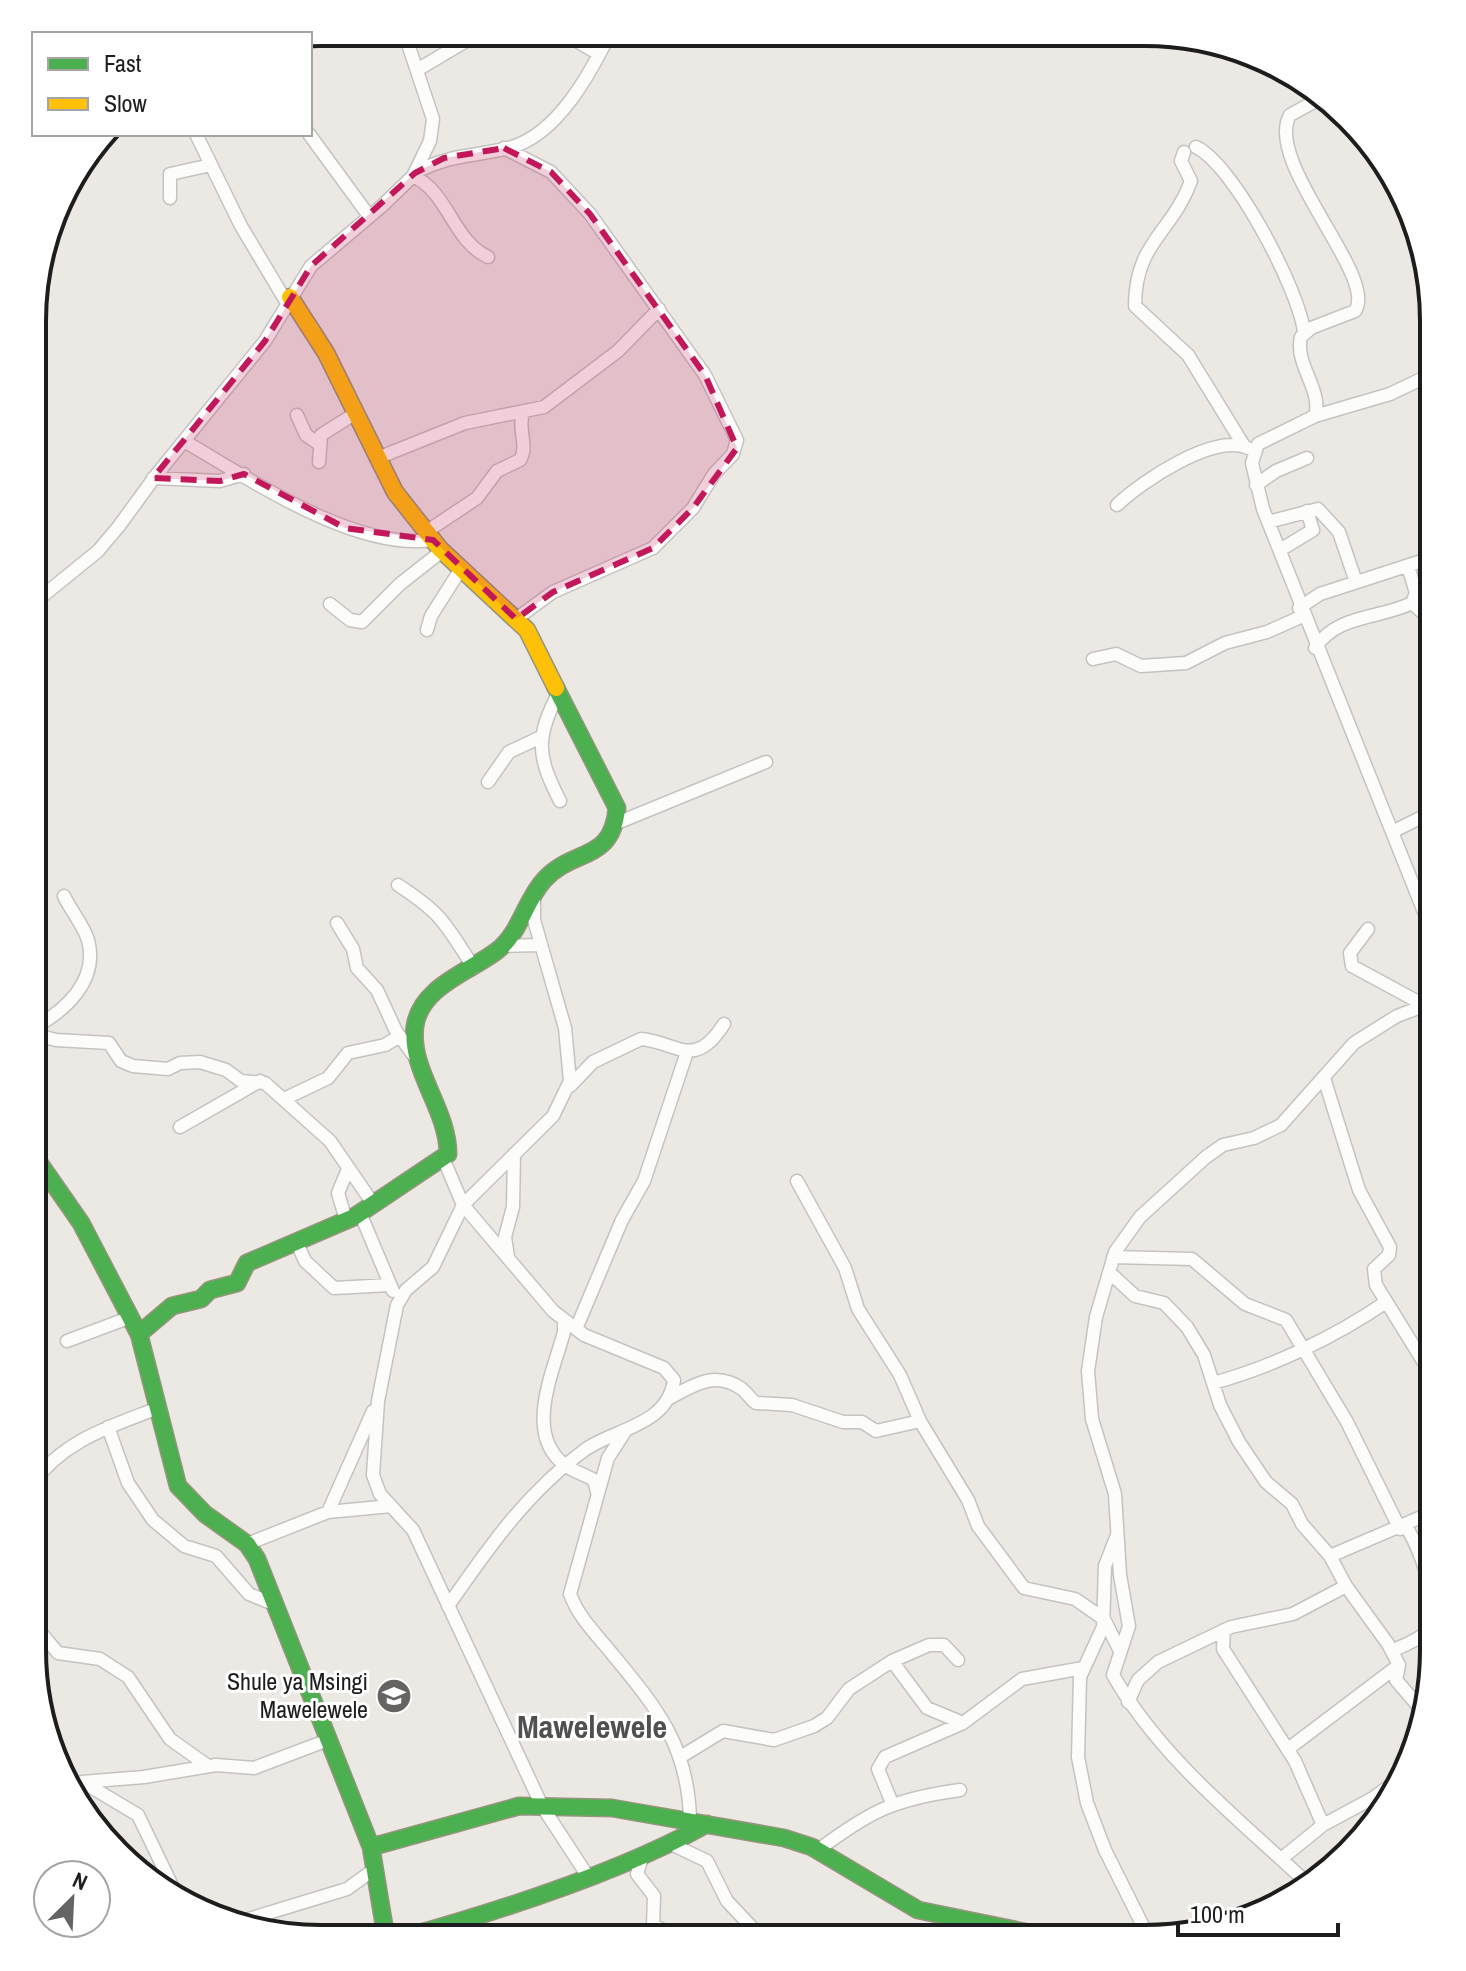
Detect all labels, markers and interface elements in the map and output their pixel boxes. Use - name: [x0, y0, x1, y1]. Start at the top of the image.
- legend: [32, 32, 312, 136]
- text: Fast: [104, 47, 142, 79]
- text: Slow: [104, 87, 147, 119]
- place label: Shule ya Msingi Mawelewele: [227, 1665, 368, 1725]
- school or university icon: Shule ya Msingi Mawelewele: [375, 1677, 413, 1715]
- district label: Mawelewele: [517, 1705, 667, 1748]
- north arrow: [32, 1859, 112, 1939]
- text: N: [68, 1864, 92, 1897]
- scale bar: [1178, 1887, 1338, 1937]
- text: 100 m: [1190, 1898, 1245, 1930]

